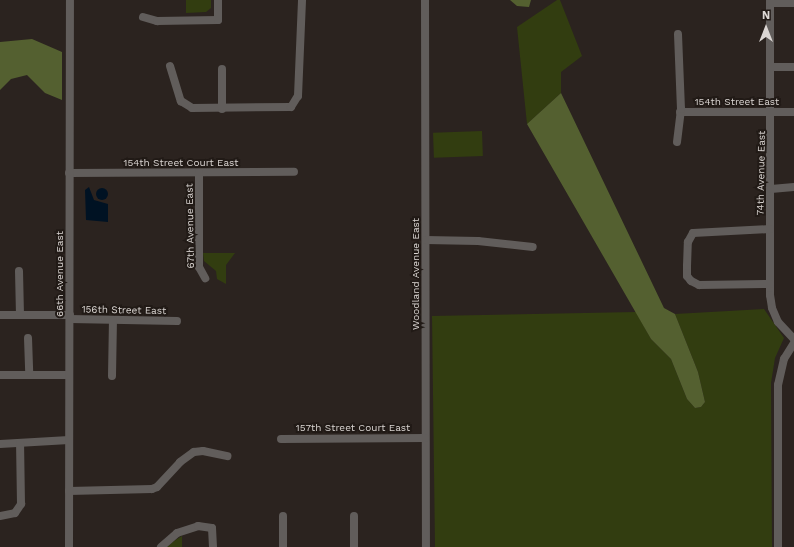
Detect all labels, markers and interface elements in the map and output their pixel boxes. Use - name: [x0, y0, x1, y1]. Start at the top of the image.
- north arrow: [746, 8, 786, 48]
- text: N: [762, 9, 770, 22]
- street label: 154th Street East: [695, 96, 779, 108]
- street label: 74th Avenue East: [754, 130, 768, 216]
- street label: 154th Street Court East: [123, 157, 239, 169]
- street label: 67th Avenue East: [183, 183, 197, 269]
- street label: Woodland Avenue East: [410, 218, 422, 330]
- street label: 66th Avenue East: [54, 231, 66, 317]
- street label: 156th Street East: [82, 303, 166, 317]
- street label: 157th Street Court East: [296, 422, 410, 434]

